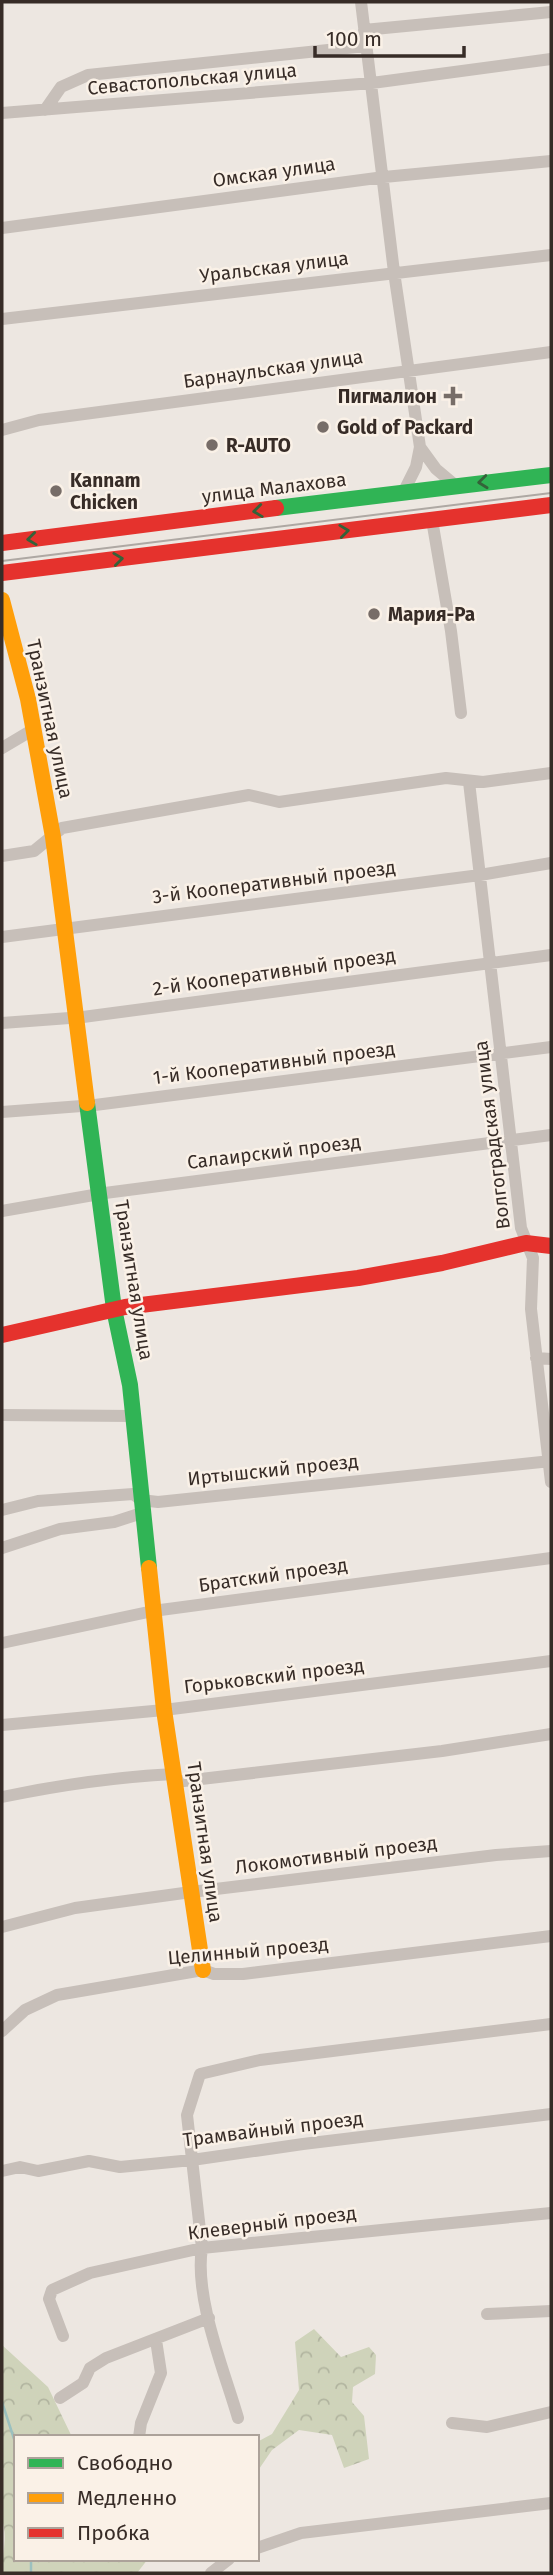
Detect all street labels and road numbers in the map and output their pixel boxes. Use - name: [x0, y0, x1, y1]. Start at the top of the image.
- street label: Севастопольская улица: [86, 58, 298, 100]
- street label: Омская улица: [211, 152, 337, 192]
- street label: Уральская улица: [198, 246, 350, 288]
- street label: Барнаульская улица: [182, 345, 364, 393]
- street label: улица Малахова: [200, 468, 348, 508]
- street label: Транзитная улица: [22, 637, 78, 801]
- street label: 3-й Кооперативный проезд: [151, 856, 397, 908]
- street label: 2-й Кооперативный проезд: [151, 944, 397, 1000]
- street label: 1-й Кооперативный проезд: [152, 1037, 396, 1089]
- street label: Волгоградская улица: [469, 1039, 515, 1231]
- street label: Салаирский проезд: [186, 1130, 362, 1174]
- street label: Транзитная улица: [110, 1198, 158, 1362]
- street label: Иртышский проезд: [186, 1450, 360, 1490]
- street label: Братский проезд: [197, 1553, 349, 1597]
- street label: Горьковский проезд: [183, 1654, 365, 1698]
- street label: Транзитная улица: [182, 1760, 228, 1924]
- street label: Локомотивный проезд: [234, 1831, 438, 1879]
- street label: Целинный проезд: [167, 1933, 329, 1969]
- street label: Трамвайный проезд: [182, 2107, 364, 2151]
- street label: Клеверный проезд: [186, 2201, 358, 2245]

